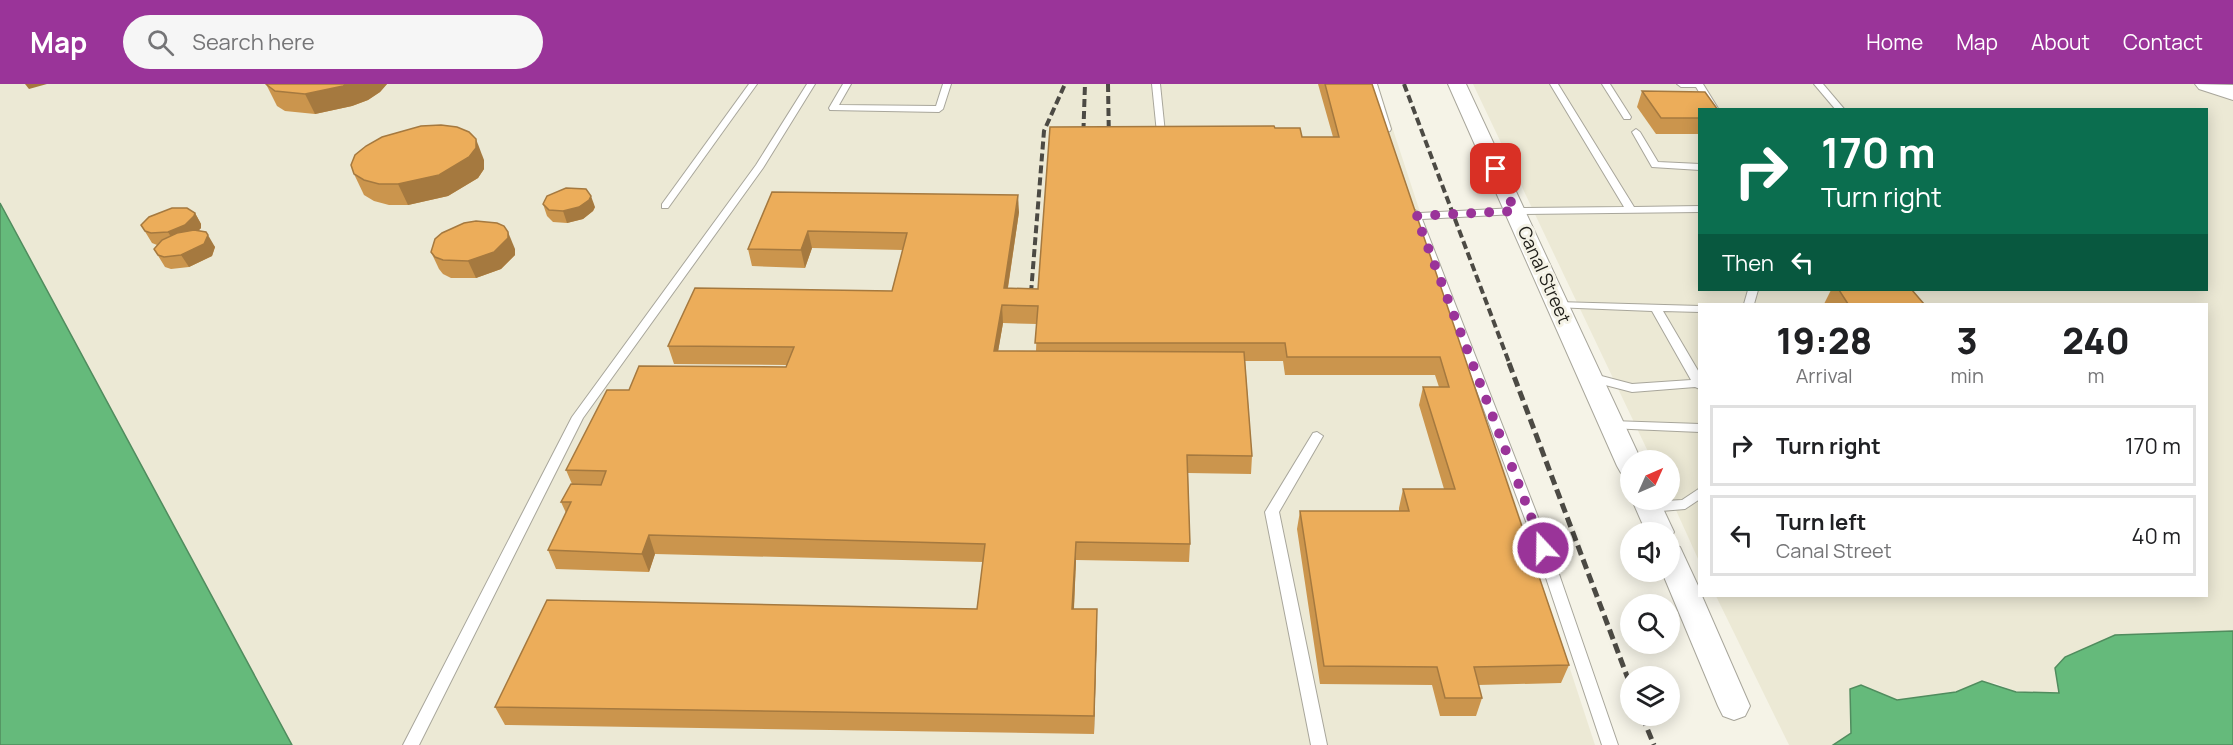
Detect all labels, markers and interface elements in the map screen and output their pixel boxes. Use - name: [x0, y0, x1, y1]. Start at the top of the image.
- search box: [123, 15, 543, 69]
- text: Map: [30, 23, 87, 61]
- icon: search: [144, 26, 177, 59]
- text: Search here: [192, 27, 315, 57]
- text: Home: [1866, 28, 1923, 56]
- text: Map: [1956, 28, 1998, 56]
- text: About: [2031, 28, 2090, 56]
- text: Contact: [2123, 28, 2203, 56]
- text: 170 m: [1821, 123, 1936, 181]
- icon: right: [1722, 132, 1800, 210]
- pin: [1470, 143, 1521, 194]
- icon: arrive: [1479, 152, 1512, 185]
- text: Turn right: [1821, 178, 1942, 215]
- street label: Canal Street: [1513, 222, 1577, 327]
- icon: left: [1786, 246, 1819, 279]
- text: Then: [1722, 248, 1774, 278]
- text: 19:28: [1776, 316, 1872, 365]
- text: 3: [1957, 316, 1978, 365]
- text: 240: [2062, 316, 2130, 365]
- text: Arrival: [1796, 362, 1853, 389]
- text: min: [1950, 362, 1984, 389]
- text: m: [2087, 362, 2104, 389]
- icon: right: [1725, 429, 1758, 462]
- text: Turn right: [1776, 431, 1881, 461]
- text: 170 m: [2125, 431, 2181, 461]
- north arrow: [1620, 450, 1680, 510]
- map controls: [1620, 450, 1680, 726]
- text: Turn left: [1776, 507, 1866, 537]
- position arrow: [1511, 516, 1575, 580]
- icon: left: [1725, 519, 1758, 552]
- text: 40 m: [2132, 521, 2181, 551]
- button: sound: [1620, 522, 1680, 582]
- text: Canal Street: [1776, 537, 1892, 564]
- button: search: [1620, 594, 1680, 654]
- button: layers: [1620, 666, 1680, 726]

